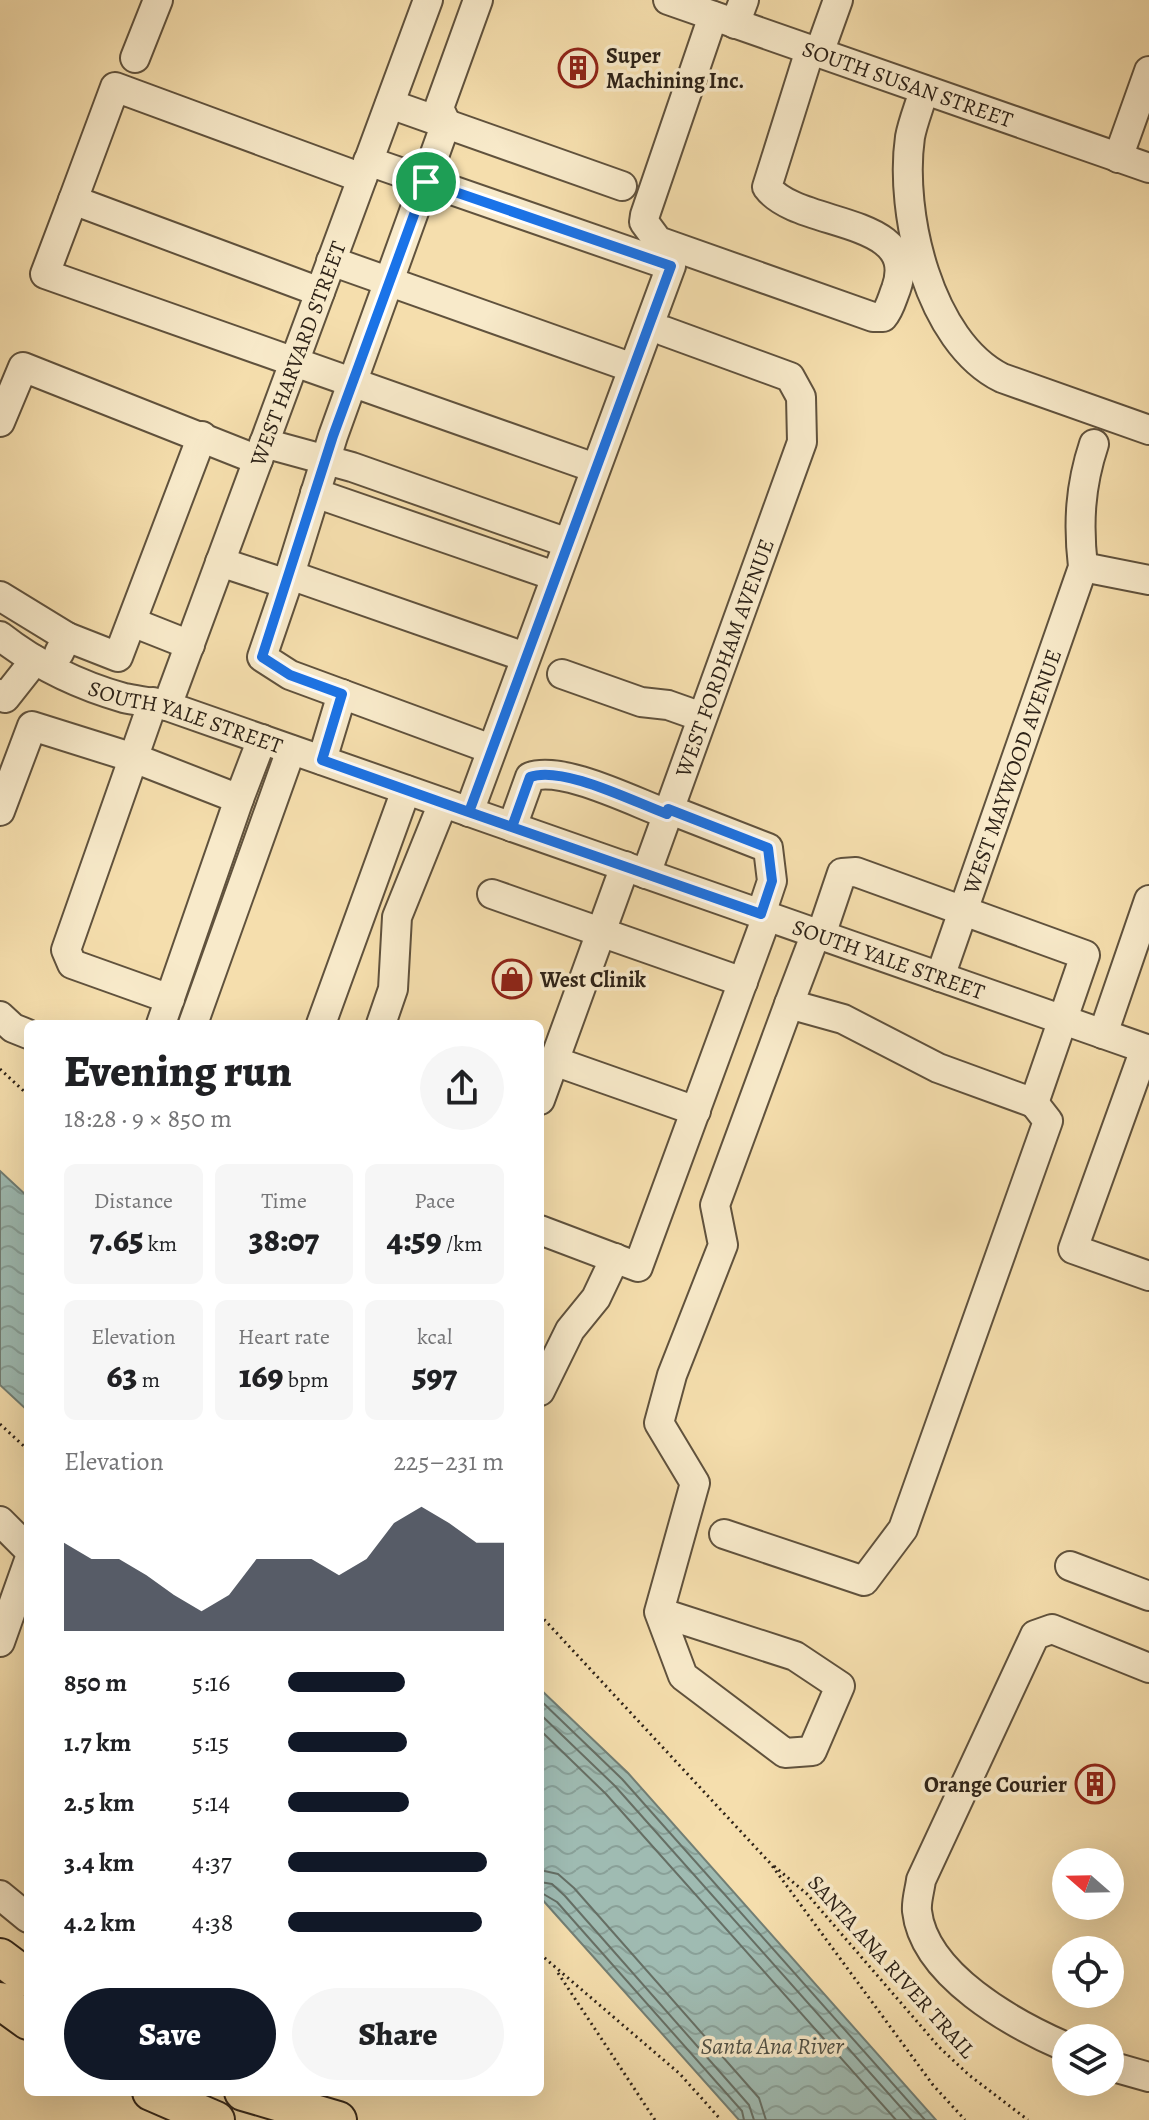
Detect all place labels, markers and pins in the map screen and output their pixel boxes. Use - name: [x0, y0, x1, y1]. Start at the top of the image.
- place label: Super Machining Inc.: [606, 41, 744, 96]
- building icon: Super Machining Inc.: [557, 47, 599, 89]
- pin: [392, 148, 460, 216]
- shop icon: West Clinik: [491, 958, 533, 1000]
- place label: West Clinik: [539, 965, 647, 995]
- building icon: Orange Courier: [1074, 1763, 1116, 1805]
- place label: Orange Courier: [924, 1770, 1067, 1800]

